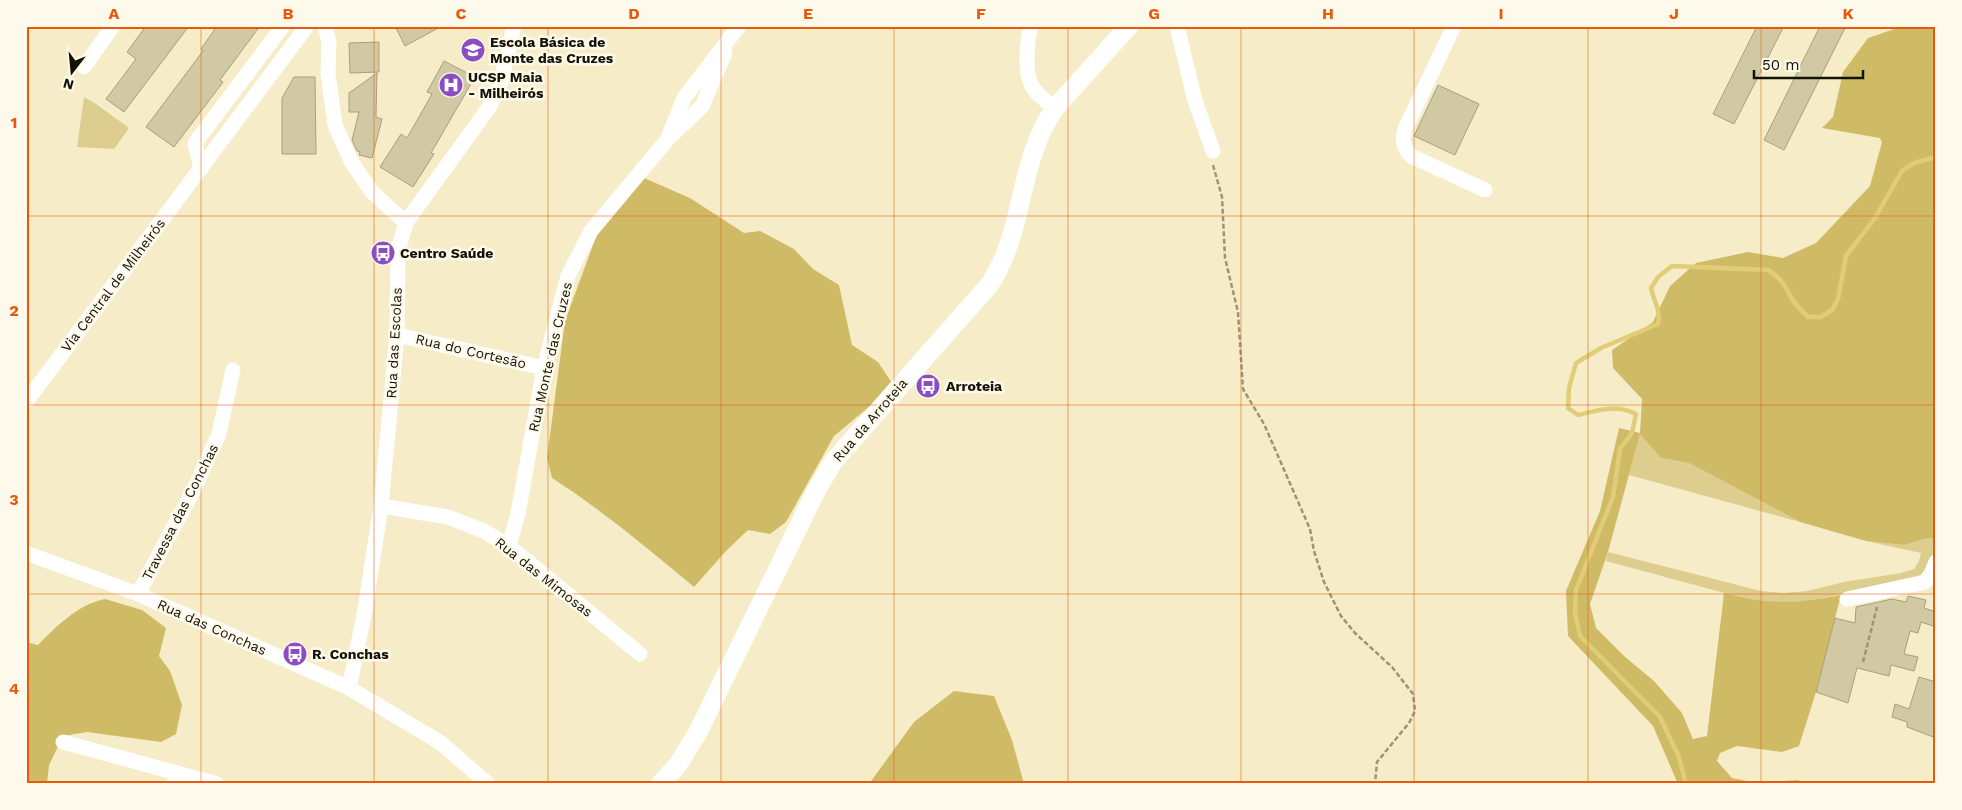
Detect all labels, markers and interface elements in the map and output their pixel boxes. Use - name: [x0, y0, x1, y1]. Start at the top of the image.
- text: A: [109, 4, 120, 23]
- text: B: [283, 4, 294, 23]
- text: C: [456, 4, 467, 23]
- text: D: [628, 4, 640, 23]
- text: E: [803, 4, 813, 23]
- text: F: [976, 4, 986, 23]
- text: G: [1148, 4, 1160, 23]
- text: H: [1322, 4, 1334, 23]
- text: I: [1498, 4, 1504, 23]
- text: J: [1669, 4, 1679, 23]
- text: K: [1842, 4, 1854, 23]
- place label: Escola Básica de Monte das Cruzes: [490, 34, 614, 66]
- school or university icon: Escola Básica de Monte das Cruzes: [460, 37, 486, 63]
- north arrow: [48, 48, 98, 98]
- scale bar: [1754, 48, 1863, 80]
- text: 50 m: [1762, 56, 1799, 74]
- place label: UCSP Maia - Milheirós: [468, 69, 544, 101]
- hospital icon: UCSP Maia - Milheirós: [438, 72, 464, 98]
- text: N: [61, 75, 76, 94]
- text: 1: [11, 113, 17, 132]
- street label: Via Central de Milheirós: [58, 215, 168, 355]
- bus stop icon: Centro Saúde: [370, 240, 396, 266]
- place label: Centro Saúde: [400, 245, 493, 261]
- street label: Rua Monte das Cruzes: [525, 281, 575, 433]
- street label: Rua das Escolas: [383, 287, 405, 399]
- text: 2: [9, 301, 19, 320]
- street label: Rua do Cortesão: [414, 330, 528, 372]
- bus stop icon: Arroteia: [915, 373, 941, 399]
- street label: Rua da Arroteia: [829, 375, 911, 465]
- place label: Arroteia: [946, 378, 1003, 394]
- street label: Travessa das Conchas: [139, 441, 221, 583]
- text: 3: [9, 490, 19, 509]
- street label: Rua das Mimosas: [492, 534, 596, 620]
- street label: Rua das Conchas: [155, 596, 269, 658]
- bus stop icon: R. Conchas: [282, 641, 308, 667]
- place label: R. Conchas: [312, 646, 389, 662]
- text: 4: [9, 679, 19, 698]

